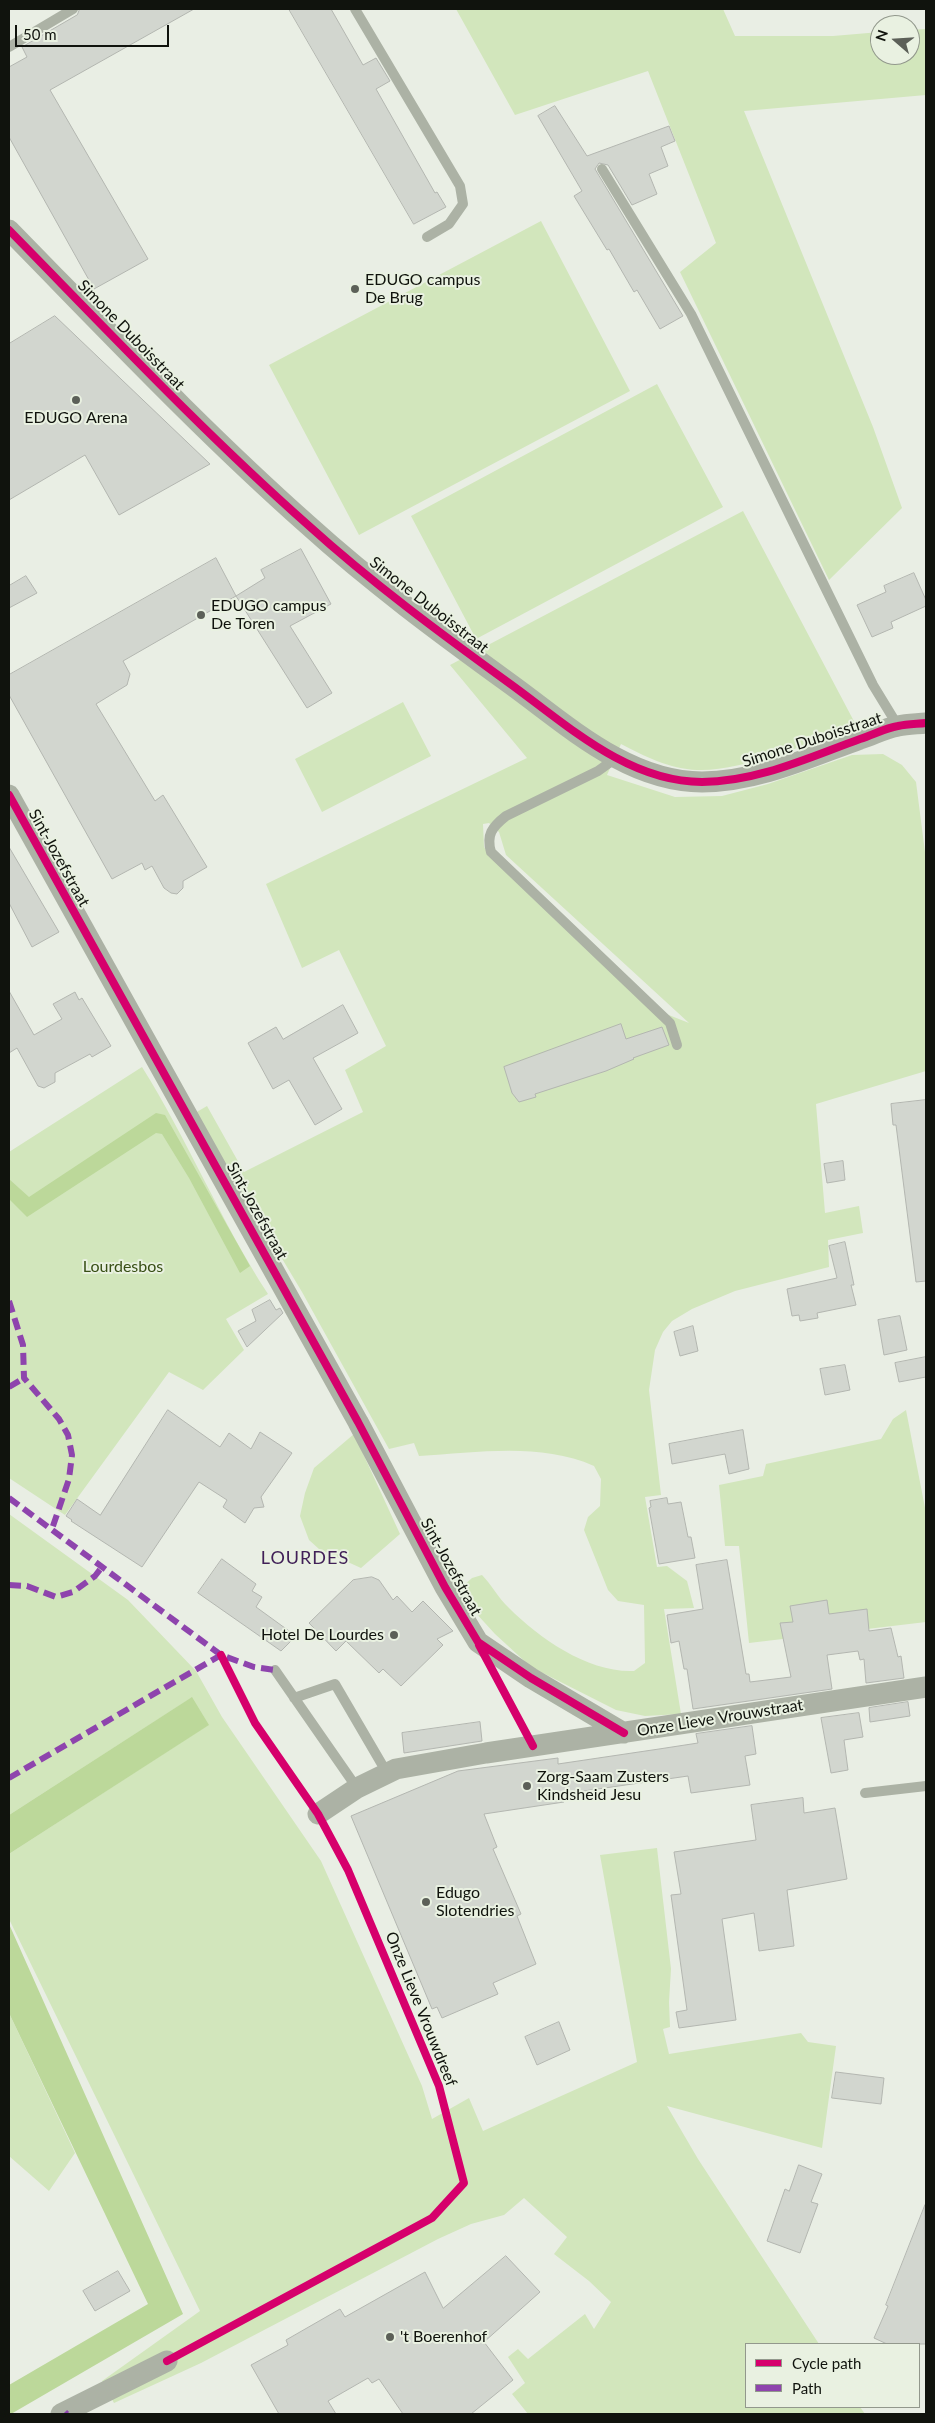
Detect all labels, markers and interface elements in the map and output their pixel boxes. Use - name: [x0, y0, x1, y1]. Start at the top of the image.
- scale bar: [18, 15, 171, 47]
- north arrow: [870, 15, 920, 65]
- text: 50 m: [23, 25, 57, 43]
- text: N: [871, 27, 891, 43]
- place label: EDUGO campus De Brug: [365, 270, 480, 308]
- street label: Simone Duboisstraat: [73, 276, 189, 394]
- marker: EDUGO campus De Brug: [349, 283, 361, 295]
- marker: EDUGO Arena: [70, 394, 82, 406]
- place label: EDUGO Arena: [24, 408, 128, 428]
- street label: Simone Duboisstraat: [366, 553, 492, 657]
- place label: EDUGO campus De Toren: [211, 596, 326, 634]
- marker: EDUGO campus De Toren: [195, 609, 207, 621]
- street label: Simone Duboisstraat: [740, 708, 884, 772]
- street label: Sint-Jozefstraat: [24, 806, 94, 910]
- street label: Sint-Jozefstraat: [222, 1159, 292, 1263]
- park label: Lourdesbos: [83, 1257, 163, 1277]
- street label: Sint-Jozefstraat: [416, 1515, 486, 1619]
- district label: LOURDES: [260, 1547, 350, 1569]
- place label: Hotel De Lourdes: [261, 1625, 384, 1645]
- marker: Hotel De Lourdes: [388, 1629, 400, 1641]
- street label: Onze Lieve Vrouwstraat: [636, 1695, 804, 1741]
- place label: Zorg-Saam Zusters Kindsheid Jesu: [537, 1767, 669, 1805]
- marker: Zorg-Saam Zusters Kindsheid Jesu: [521, 1780, 533, 1792]
- place label: Edugo Slotendries: [436, 1883, 514, 1921]
- marker: Edugo Slotendries: [420, 1896, 432, 1908]
- street label: Onze Lieve Vrouwdreef: [381, 1929, 461, 2089]
- place label: 't Boerenhof: [400, 2327, 487, 2347]
- marker: 't Boerenhof: [384, 2331, 396, 2343]
- legend: [745, 2343, 920, 2408]
- text: Cycle path: [792, 2354, 861, 2372]
- text: Path: [792, 2379, 822, 2397]

